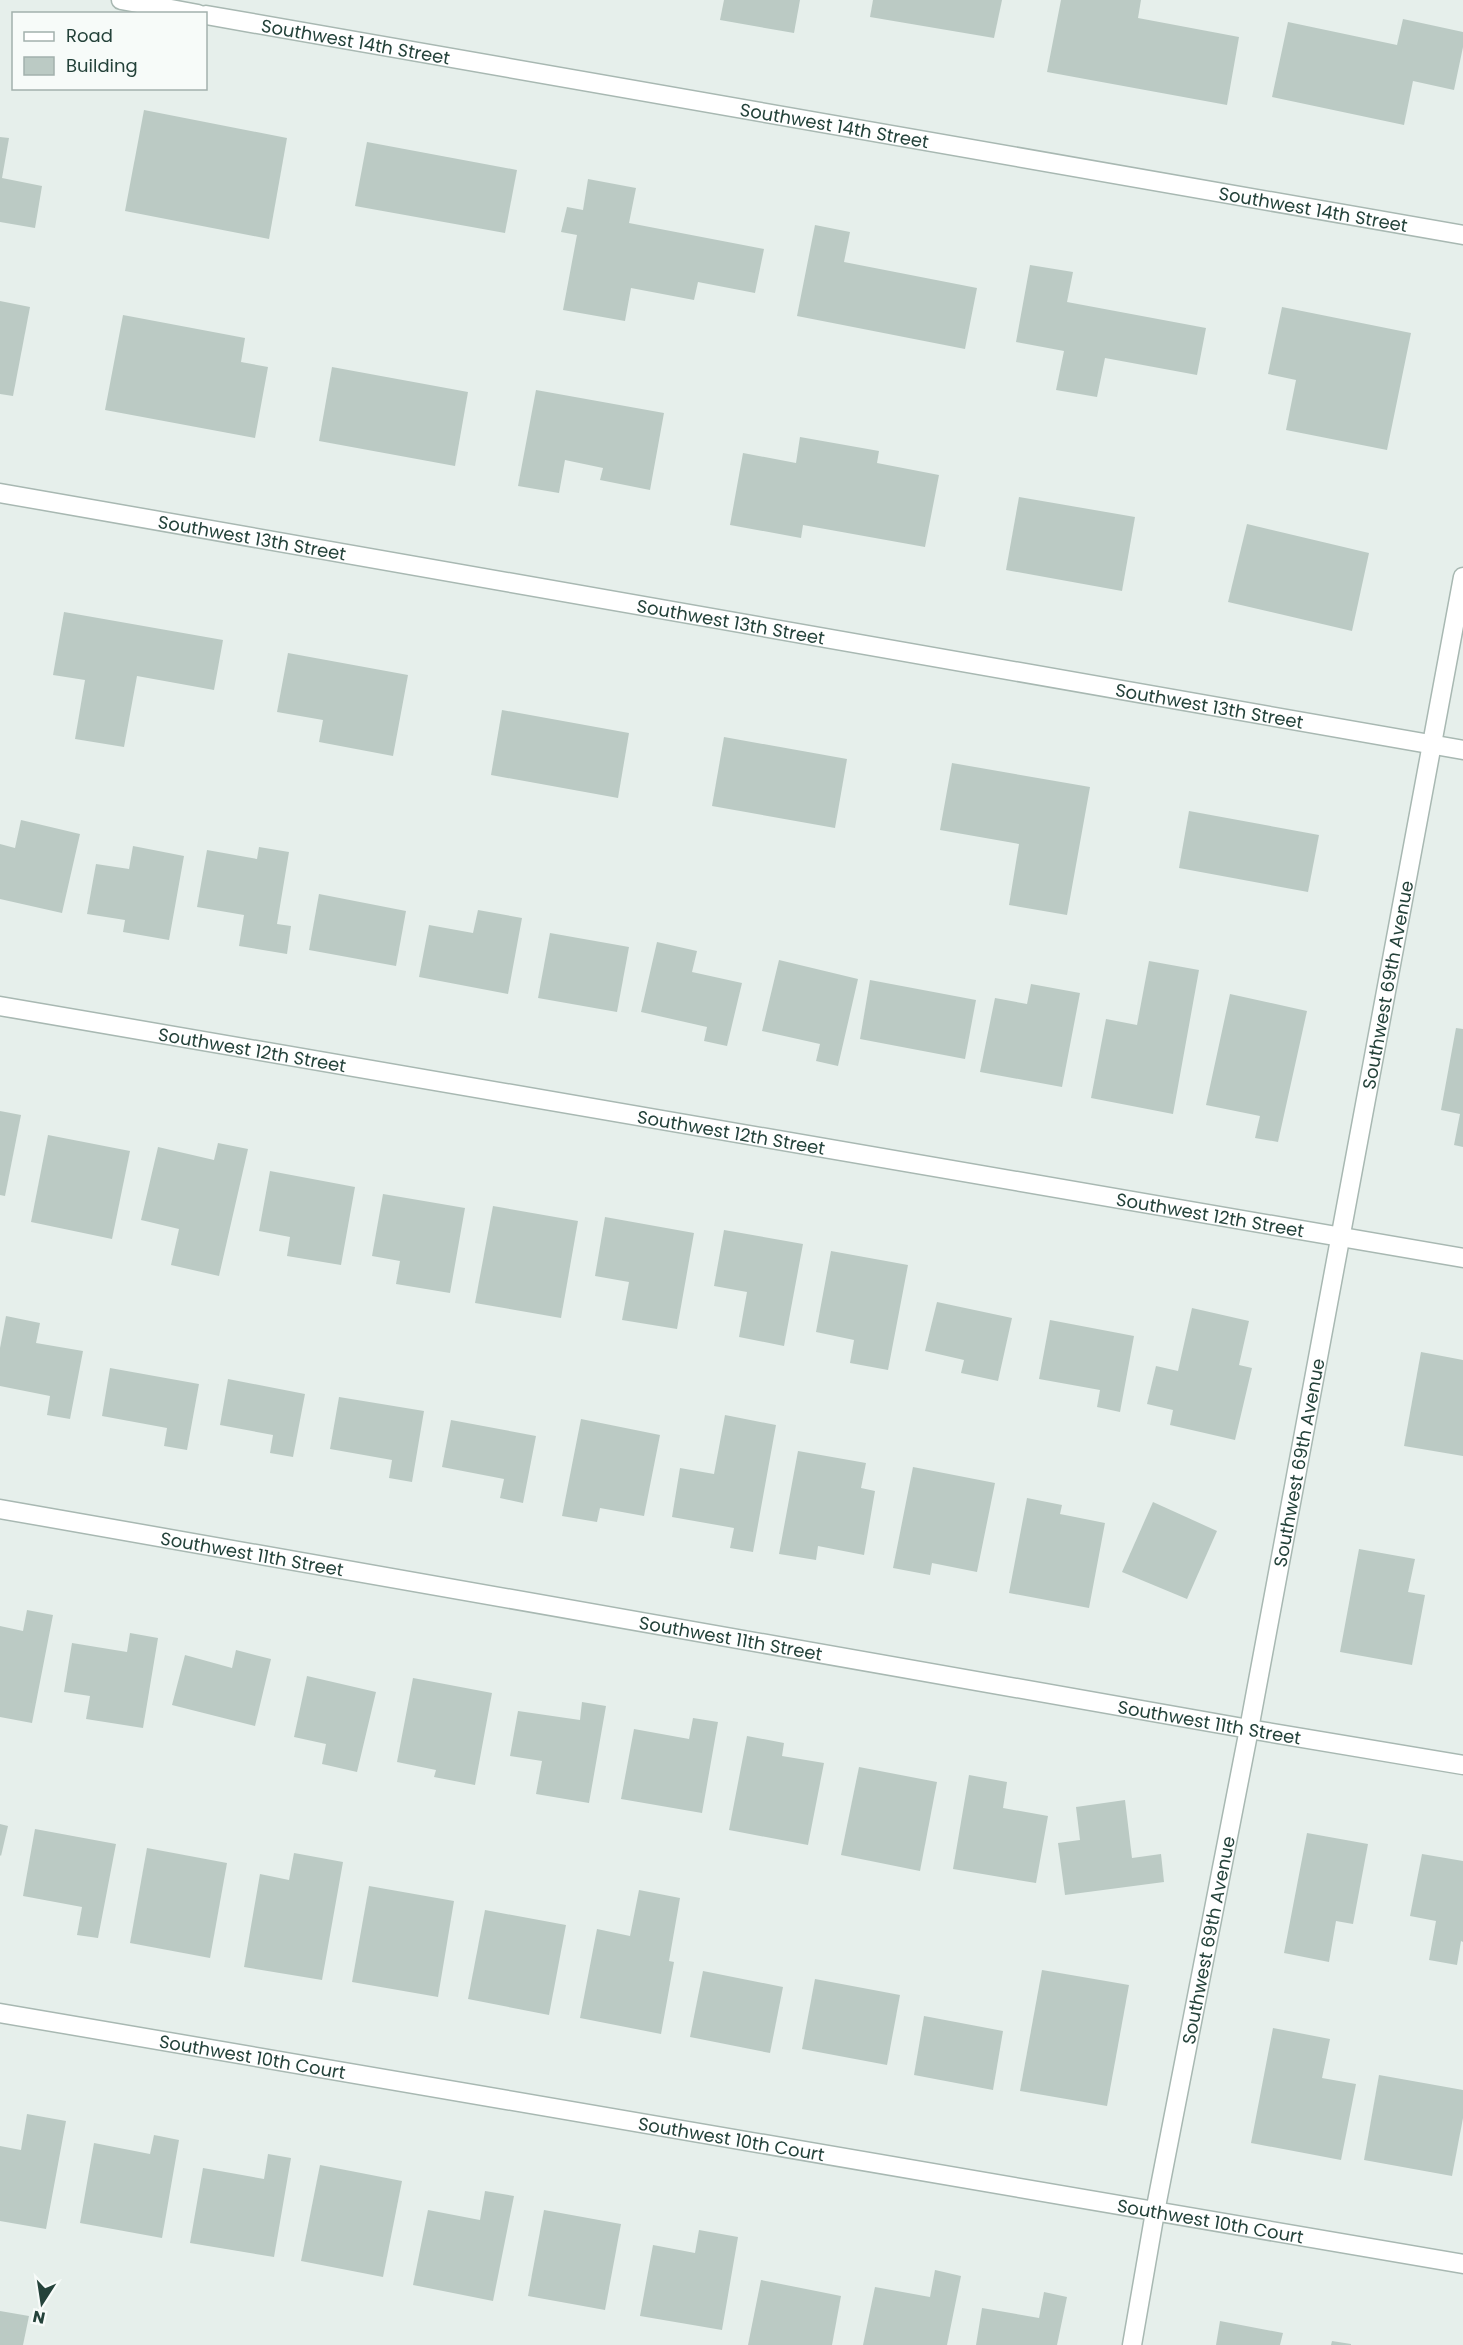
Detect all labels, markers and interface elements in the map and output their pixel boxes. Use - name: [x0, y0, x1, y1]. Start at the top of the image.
- legend: [12, 12, 207, 90]
- street label: Southwest 14th Street: [259, 12, 452, 70]
- text: Road: [66, 23, 113, 48]
- text: Building: [66, 53, 138, 78]
- street label: Southwest 14th Street: [738, 96, 931, 154]
- street label: Southwest 14th Street: [1217, 180, 1410, 238]
- street label: Southwest 13th Street: [156, 509, 348, 566]
- street label: Southwest 13th Street: [635, 593, 827, 650]
- street label: Southwest 13th Street: [1114, 677, 1305, 734]
- street label: Southwest 69th Avenue: [1356, 878, 1419, 1091]
- street label: Southwest 12th Street: [156, 1021, 348, 1078]
- street label: Southwest 12th Street: [635, 1103, 827, 1160]
- street label: Southwest 12th Street: [1114, 1186, 1306, 1243]
- street label: Southwest 69th Avenue: [1267, 1356, 1330, 1569]
- street label: Southwest 11th Street: [159, 1525, 346, 1582]
- street label: Southwest 11th Street: [637, 1609, 824, 1666]
- street label: Southwest 11th Street: [1116, 1694, 1303, 1750]
- street label: Southwest 69th Avenue: [1175, 1834, 1240, 2046]
- street label: Southwest 10th Court: [157, 2028, 347, 2085]
- street label: Southwest 10th Court: [636, 2110, 826, 2167]
- street label: Southwest 10th Court: [1115, 2192, 1305, 2249]
- north arrow: [12, 2273, 72, 2333]
- text: N: [31, 2305, 47, 2330]

